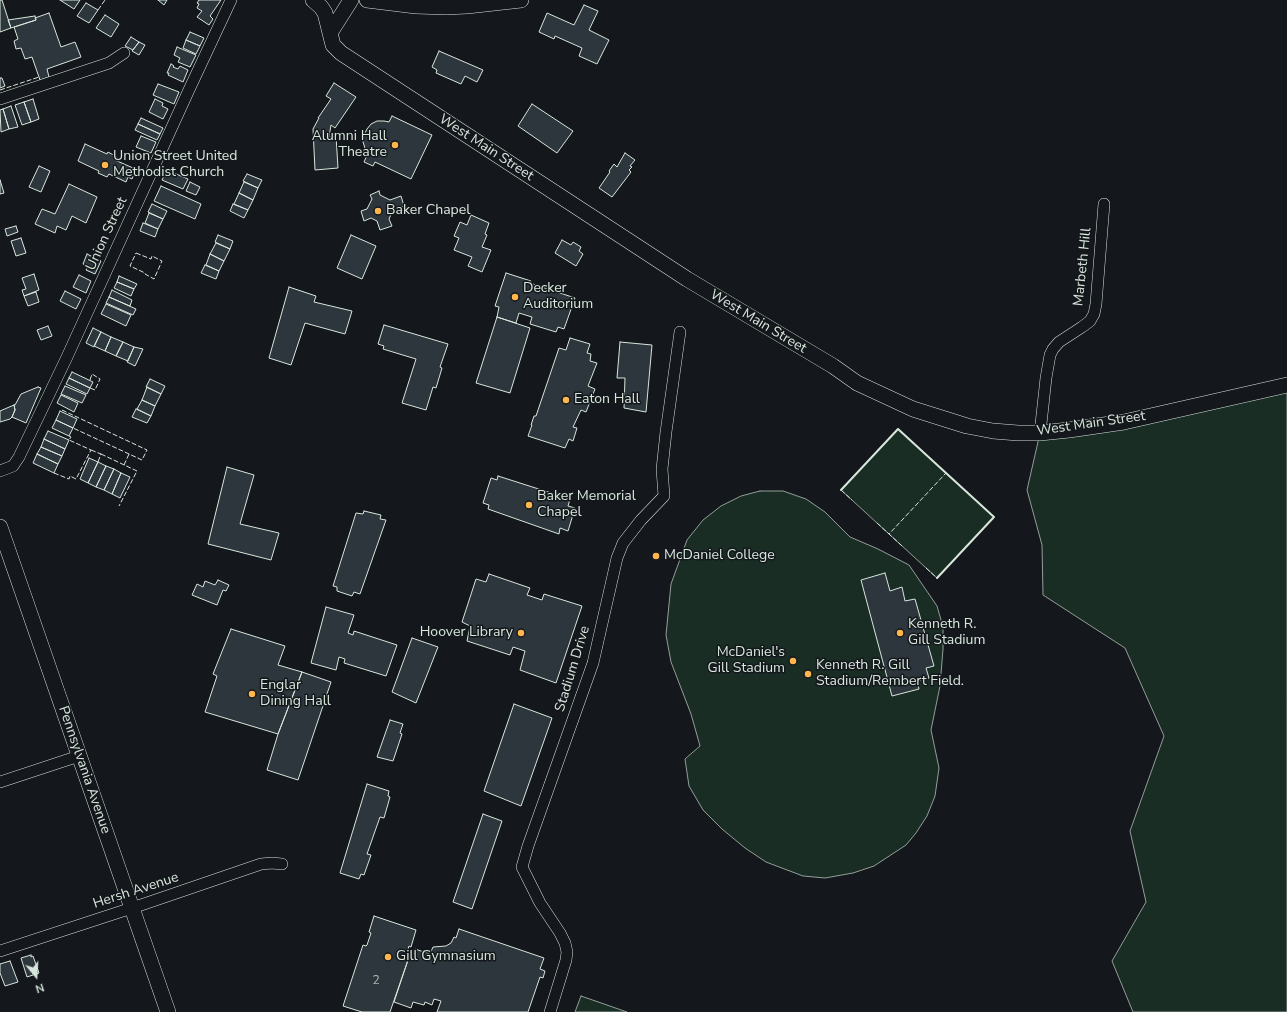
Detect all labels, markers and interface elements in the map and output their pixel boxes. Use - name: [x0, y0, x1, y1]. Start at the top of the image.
- street label: West Main Street: [435, 111, 537, 185]
- place label: Alumni Hall Theatre: [312, 129, 387, 162]
- marker: Alumni Hall Theatre: [390, 140, 400, 150]
- place label: Union Street United Methodist Church: [113, 149, 237, 182]
- marker: Union Street United Methodist Church: [100, 160, 110, 170]
- street label: Union Street: [83, 195, 131, 273]
- place label: Baker Chapel: [386, 203, 470, 219]
- marker: Baker Chapel: [373, 206, 383, 216]
- street label: Marbeth Hill: [1071, 227, 1095, 307]
- place label: Decker Auditorium: [523, 281, 593, 314]
- street label: West Main Street: [707, 287, 809, 357]
- marker: Decker Auditorium: [510, 292, 520, 302]
- place label: Eaton Hall: [574, 392, 640, 408]
- marker: Eaton Hall: [561, 395, 571, 405]
- street label: West Main Street: [1036, 408, 1146, 440]
- place label: Baker Memorial Chapel: [537, 489, 636, 522]
- marker: Baker Memorial Chapel: [524, 500, 534, 510]
- place label: McDaniel College: [664, 548, 775, 564]
- marker: McDaniel College: [651, 551, 661, 561]
- place label: Kenneth R. Gill Stadium: [908, 617, 985, 650]
- street label: Stadium Drive: [552, 624, 594, 714]
- place label: Hoover Library: [420, 625, 513, 641]
- marker: Hoover Library: [516, 628, 526, 638]
- marker: Kenneth R. Gill Stadium: [895, 628, 905, 638]
- place label: McDaniel's Gill Stadium: [708, 645, 785, 678]
- marker: McDaniel's Gill Stadium: [788, 656, 798, 666]
- place label: Kenneth R. Gill Stadium/Rembert Field.: [816, 658, 964, 690]
- marker: Kenneth R. Gill Stadium/Rembert Field.: [803, 669, 813, 679]
- place label: Englar Dining Hall: [260, 678, 331, 710]
- marker: Englar Dining Hall: [247, 689, 257, 699]
- street label: Pennsylvania Avenue: [54, 704, 114, 836]
- street label: Hersh Avenue: [91, 869, 181, 913]
- place label: Gill Gymnasium: [396, 949, 496, 965]
- marker: Gill Gymnasium: [383, 952, 393, 962]
- north arrow: [16, 956, 56, 996]
- house number: 2: [372, 974, 380, 988]
- text: N: [34, 979, 46, 996]

